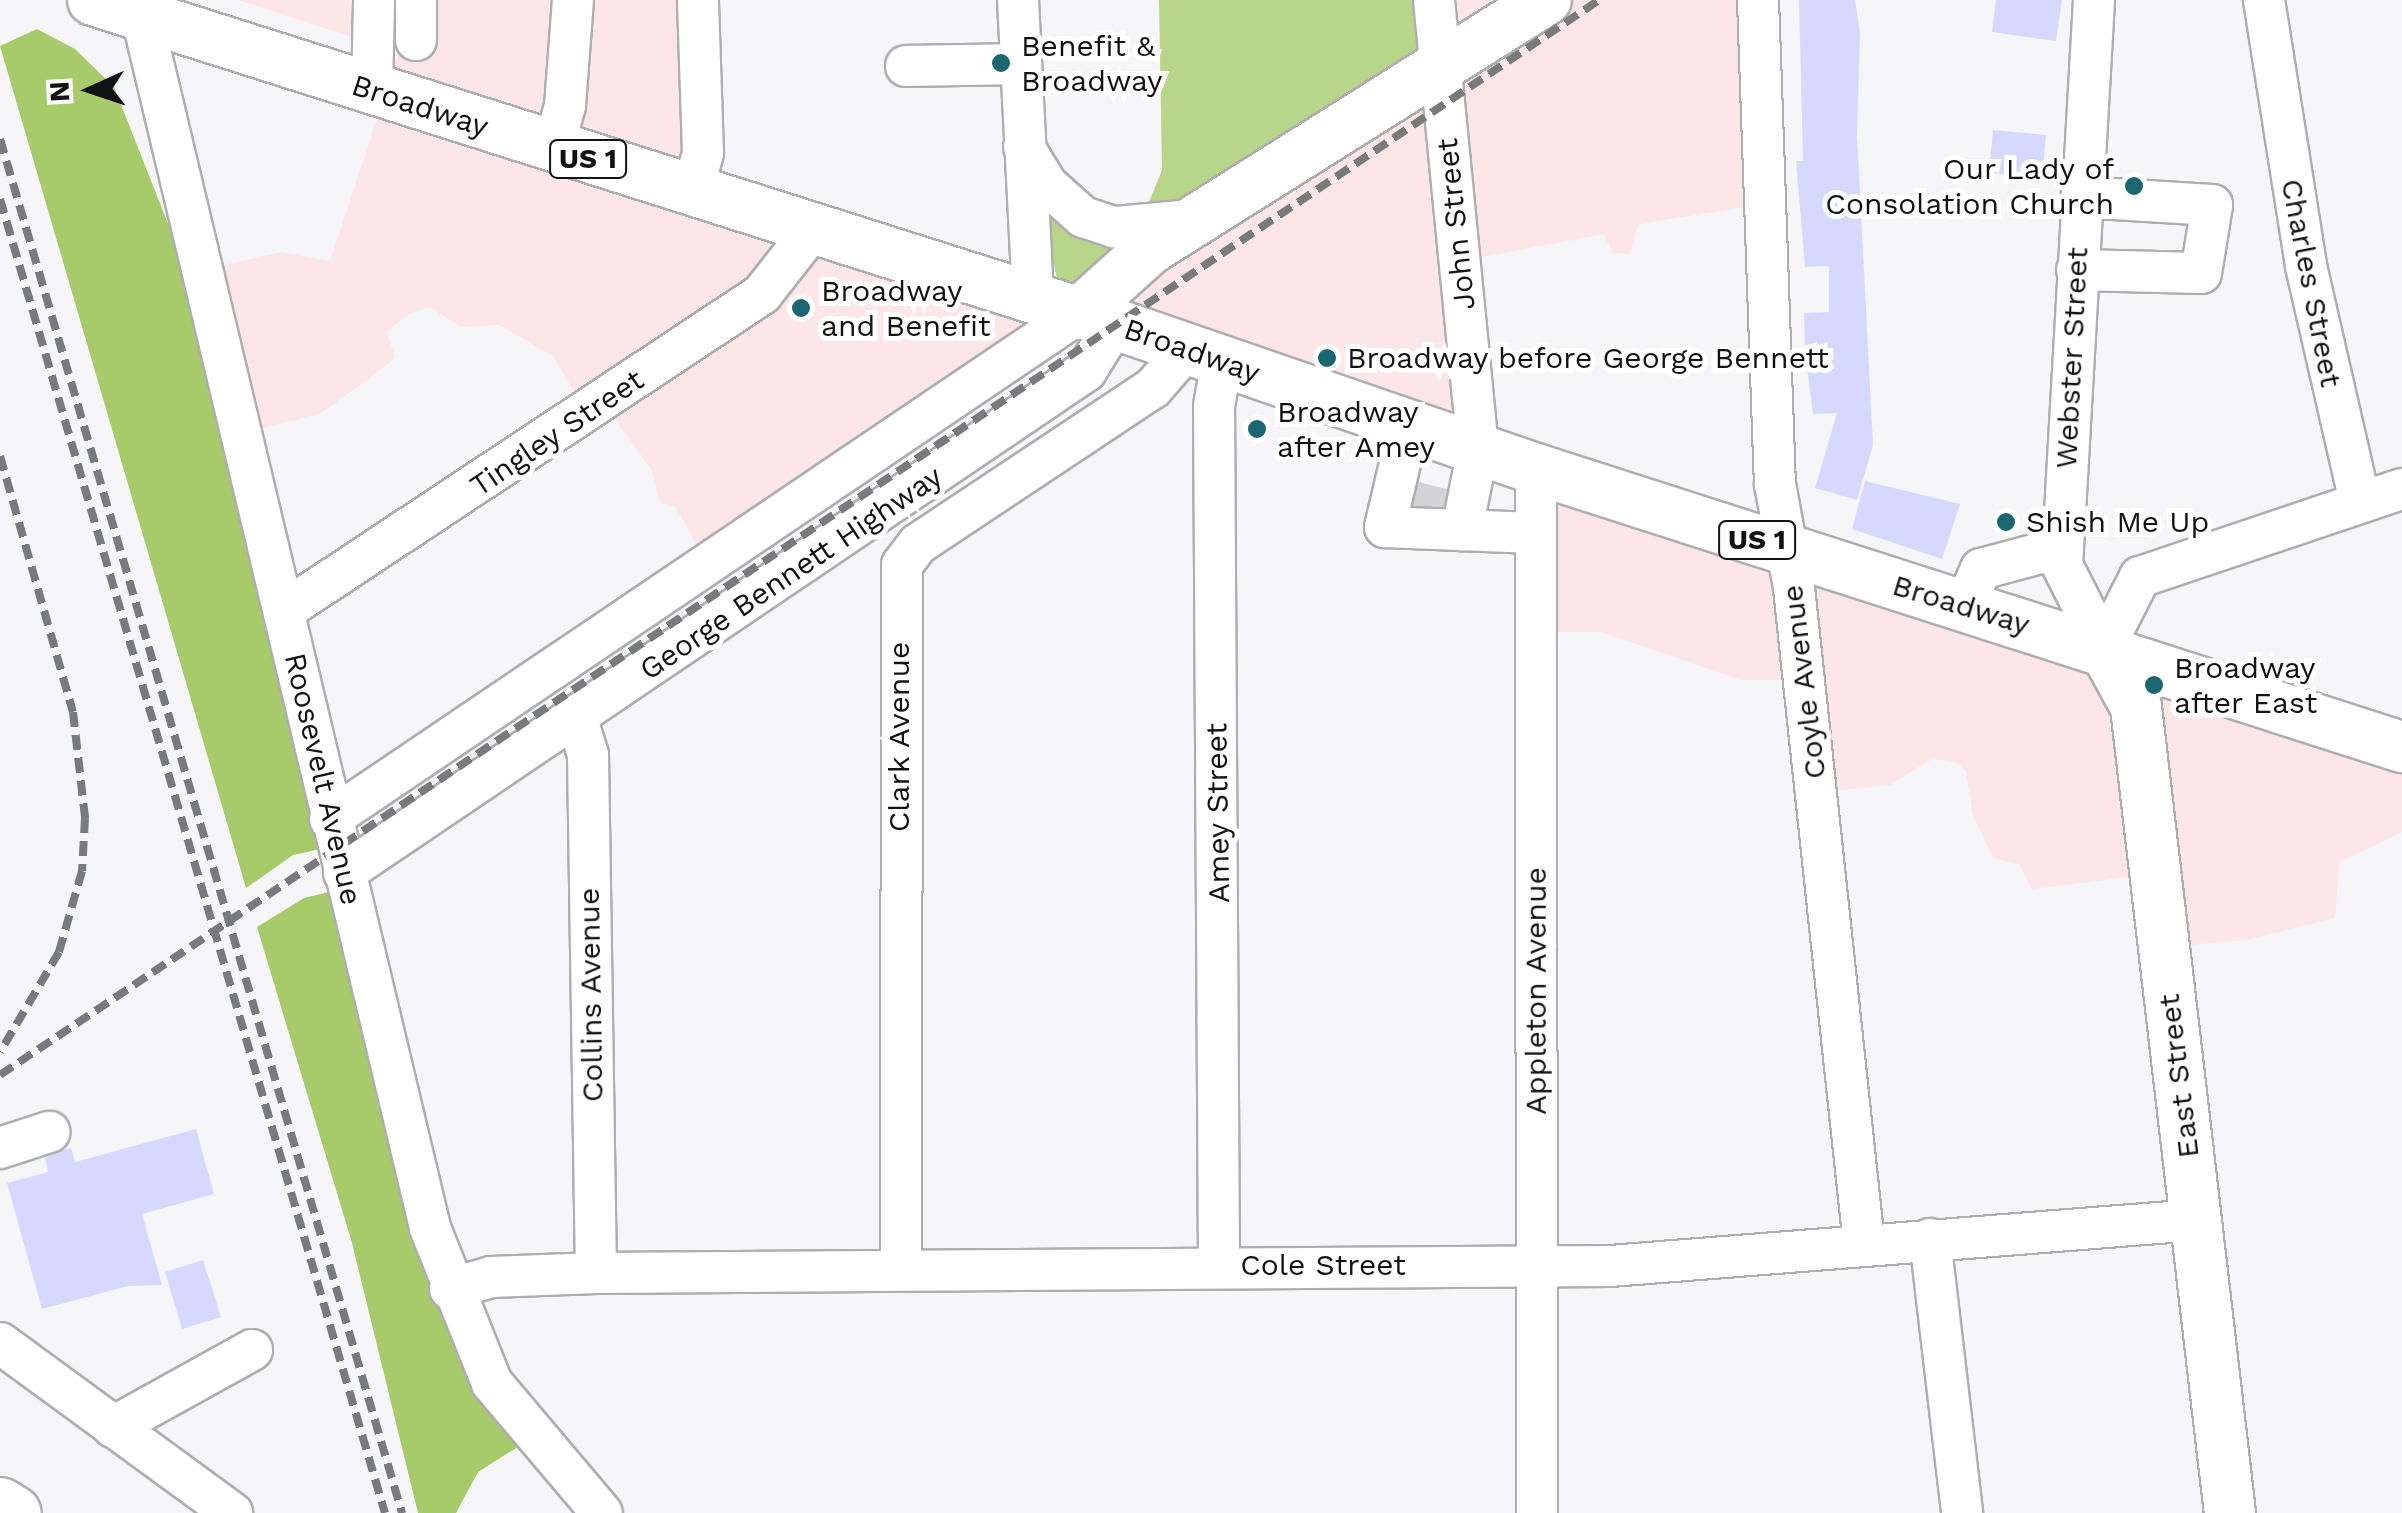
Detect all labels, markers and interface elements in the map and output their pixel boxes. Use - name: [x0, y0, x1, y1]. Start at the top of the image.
- place label: Benefit & Broadway: [1021, 28, 1162, 98]
- north arrow: [40, 40, 140, 140]
- marker: Benefit & Broadway: [990, 52, 1012, 74]
- street label: Broadway: [347, 67, 493, 145]
- text: N: [43, 80, 77, 103]
- road number: US 1: [548, 136, 628, 182]
- street label: John Street: [1429, 136, 1483, 312]
- place label: Our Lady of Consolation Church: [1825, 151, 2114, 222]
- marker: Our Lady of Consolation Church: [2123, 175, 2145, 197]
- street label: Charles Street: [2273, 176, 2349, 390]
- street label: Webster Street: [2048, 246, 2096, 470]
- place label: Broadway and Benefit: [821, 273, 991, 344]
- marker: Broadway and Benefit: [790, 297, 812, 319]
- street label: Broadway: [1119, 311, 1265, 391]
- place label: Broadway before George Bennett: [1347, 340, 1829, 376]
- marker: Broadway before George Bennett: [1316, 347, 1338, 369]
- street label: Tingley Street: [463, 362, 651, 504]
- place label: Broadway after Amey: [1277, 394, 1437, 464]
- marker: Broadway after Amey: [1246, 418, 1268, 440]
- street label: George Bennett Highway: [633, 458, 949, 688]
- place label: Shish Me Up: [2026, 504, 2209, 540]
- marker: Shish Me Up: [1995, 511, 2017, 533]
- road number: US 1: [1717, 517, 1797, 563]
- street label: Broadway: [1888, 567, 2034, 643]
- street label: Coyle Avenue: [1774, 582, 1834, 782]
- street label: Clark Avenue: [881, 641, 917, 833]
- street label: Roosevelt Avenue: [276, 649, 370, 909]
- place label: Broadway after East: [2174, 650, 2318, 720]
- marker: Broadway after East: [2143, 674, 2165, 696]
- street label: Amey Street: [1198, 722, 1238, 904]
- street label: Appleton Avenue: [1518, 867, 1554, 1115]
- street label: Collins Avenue: [571, 887, 611, 1103]
- street label: East Street: [2151, 992, 2207, 1160]
- street label: Cole Street: [1240, 1247, 1406, 1283]

